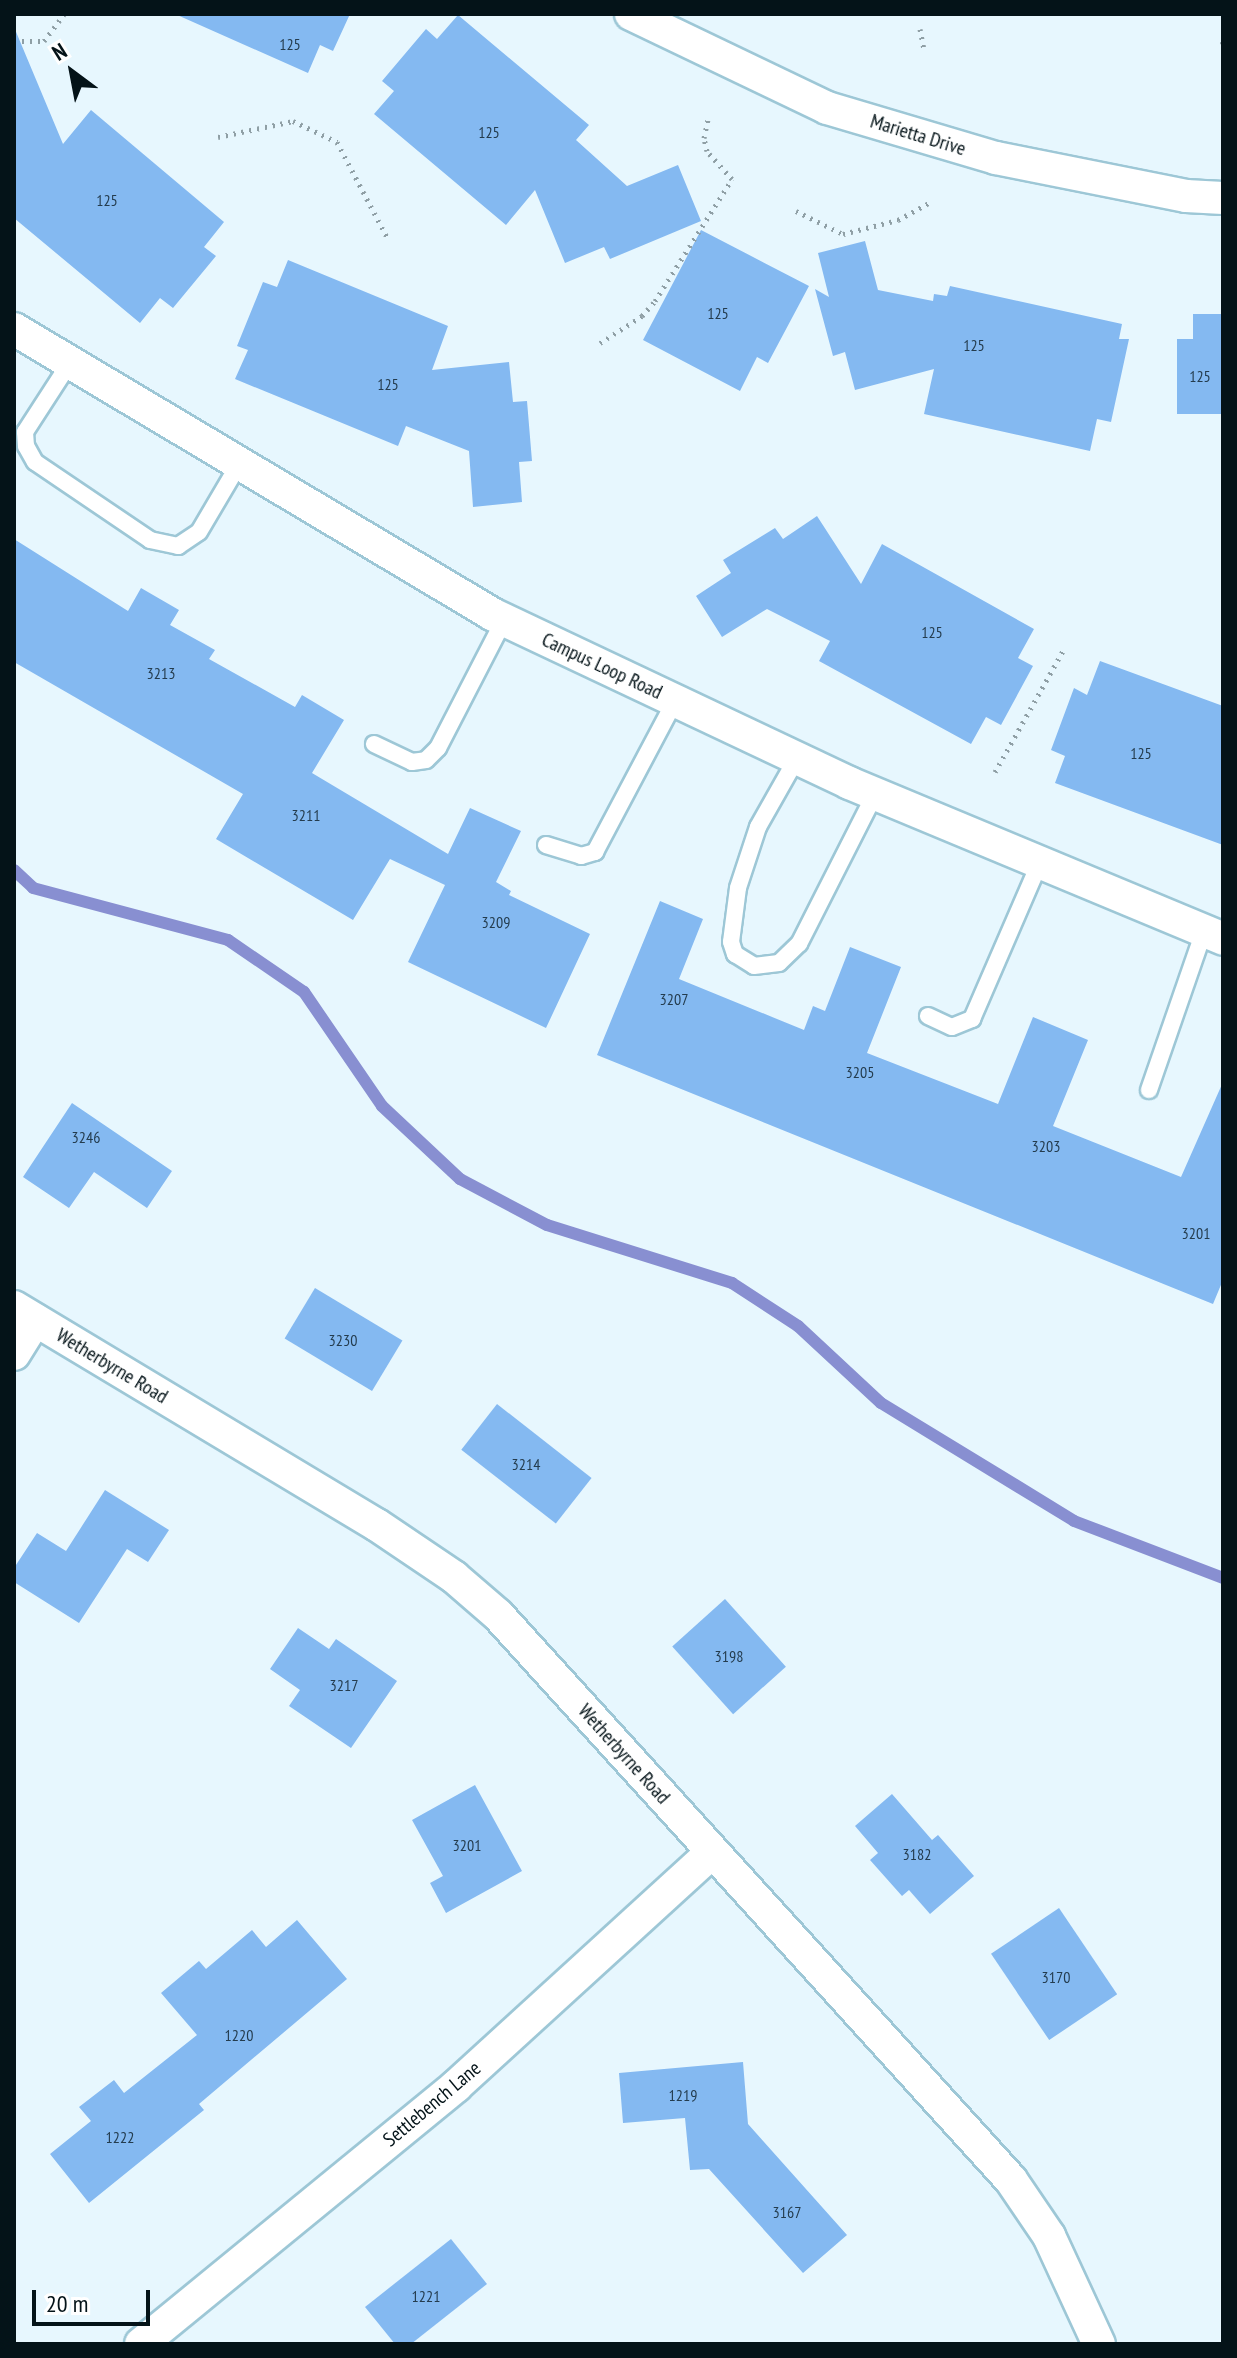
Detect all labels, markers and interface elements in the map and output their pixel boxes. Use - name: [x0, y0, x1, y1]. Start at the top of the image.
- north arrow: [32, 32, 112, 112]
- house number: 125: [279, 34, 301, 54]
- text: N: [47, 37, 72, 67]
- street label: Marietta Drive: [867, 109, 969, 161]
- house number: 125: [478, 122, 500, 142]
- house number: 125: [96, 190, 118, 210]
- house number: 125: [707, 303, 729, 323]
- house number: 125: [963, 335, 985, 355]
- house number: 125: [1189, 366, 1211, 386]
- house number: 125: [377, 374, 399, 394]
- house number: 125: [921, 622, 943, 642]
- street label: Campus Loop Road: [538, 628, 666, 704]
- house number: 3213: [147, 663, 175, 683]
- house number: 125: [1130, 743, 1152, 763]
- house number: 3211: [292, 805, 320, 825]
- house number: 3209: [482, 912, 510, 932]
- house number: 3207: [660, 989, 688, 1009]
- house number: 3205: [846, 1062, 874, 1082]
- house number: 3246: [72, 1127, 100, 1147]
- house number: 3203: [1032, 1136, 1060, 1156]
- house number: 3201: [1182, 1223, 1210, 1243]
- street label: Wetherbyrne Road: [52, 1323, 172, 1409]
- house number: 3230: [329, 1330, 357, 1350]
- house number: 3214: [512, 1454, 540, 1474]
- house number: 3198: [715, 1646, 743, 1666]
- house number: 3217: [330, 1675, 358, 1695]
- street label: Wetherbyrne Road: [573, 1699, 675, 1809]
- house number: 3201: [453, 1835, 481, 1855]
- house number: 3182: [903, 1844, 931, 1864]
- house number: 3170: [1042, 1967, 1070, 1987]
- house number: 1220: [225, 2025, 253, 2045]
- street label: Settlebench Lane: [378, 2056, 486, 2152]
- house number: 1219: [669, 2085, 697, 2105]
- house number: 1222: [106, 2127, 134, 2147]
- house number: 3167: [773, 2202, 801, 2222]
- scale bar: [36, 2274, 154, 2324]
- house number: 1221: [412, 2286, 440, 2306]
- text: 20 m: [46, 2288, 88, 2319]

